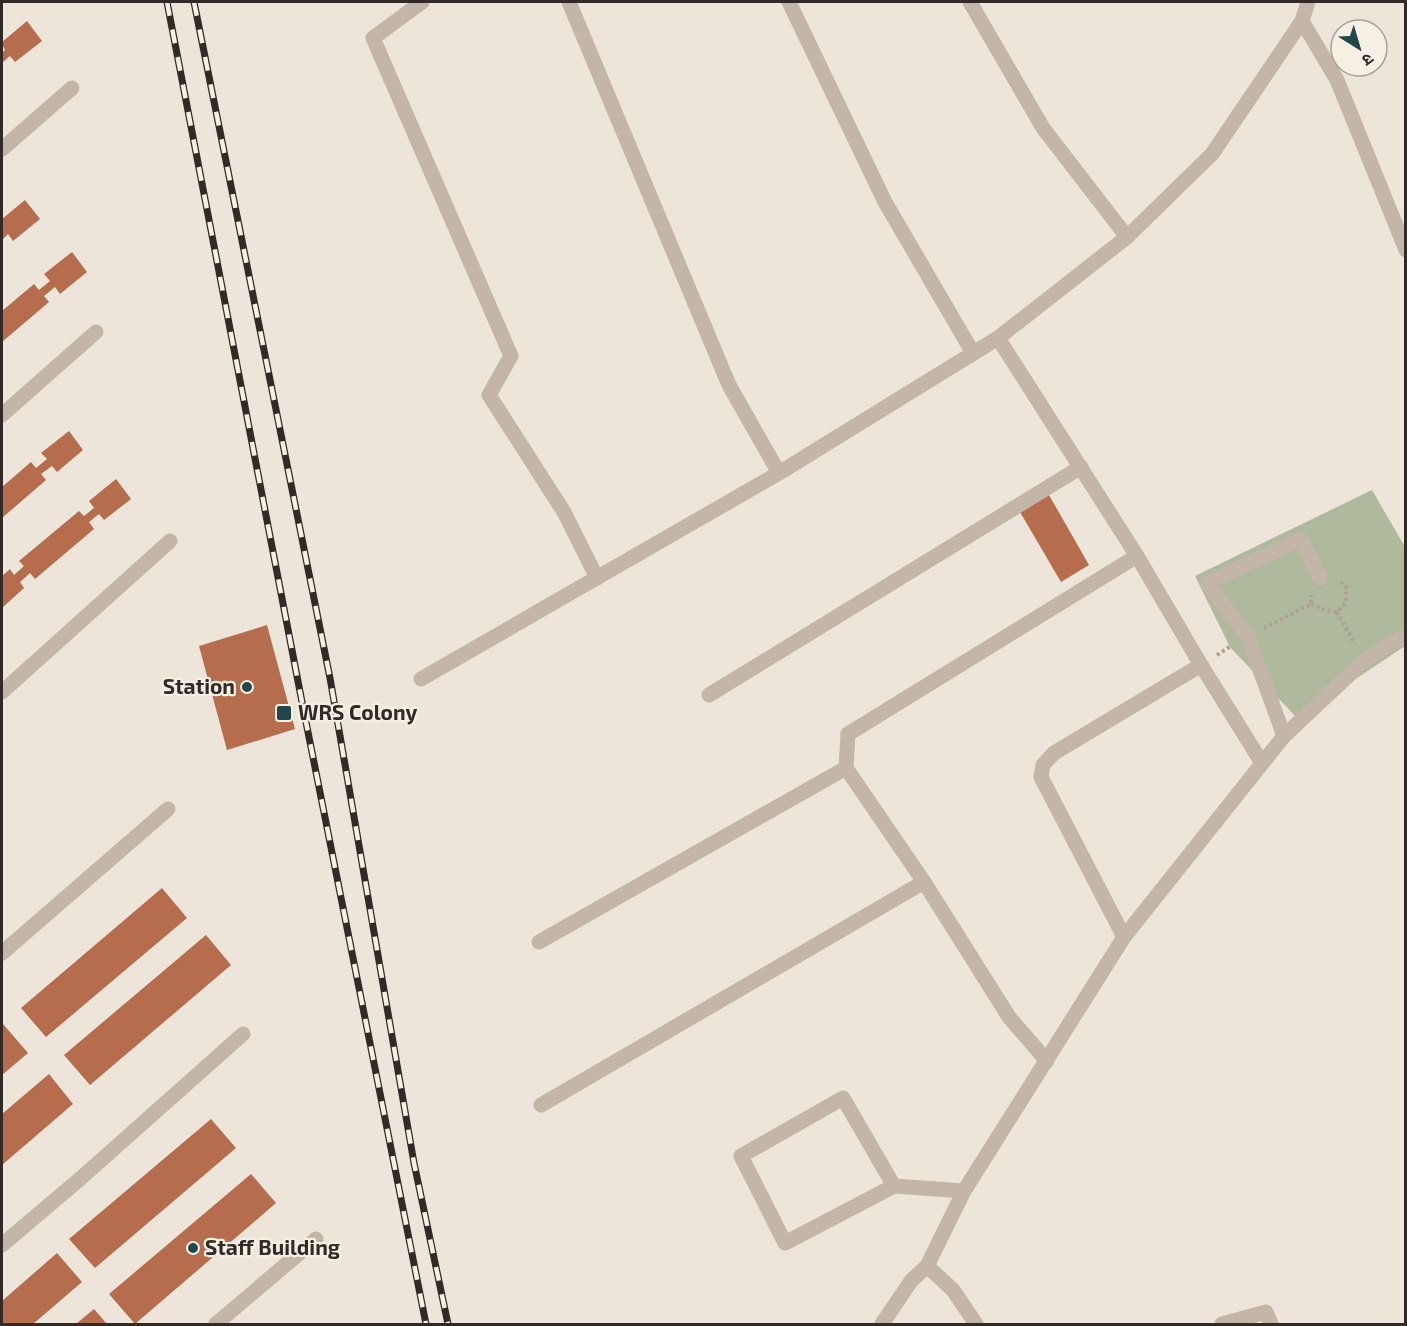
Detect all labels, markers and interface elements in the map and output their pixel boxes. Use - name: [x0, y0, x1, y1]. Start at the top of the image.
- north arrow: [1329, 18, 1389, 78]
- text: उ: [1358, 50, 1378, 71]
- place label: Station: [163, 673, 235, 698]
- marker: Station: [240, 680, 254, 694]
- place label: WRS Colony: [298, 699, 418, 725]
- marker: WRS Colony: [275, 704, 293, 722]
- place label: Staff Building: [205, 1234, 340, 1259]
- marker: Staff Building: [186, 1241, 200, 1255]

